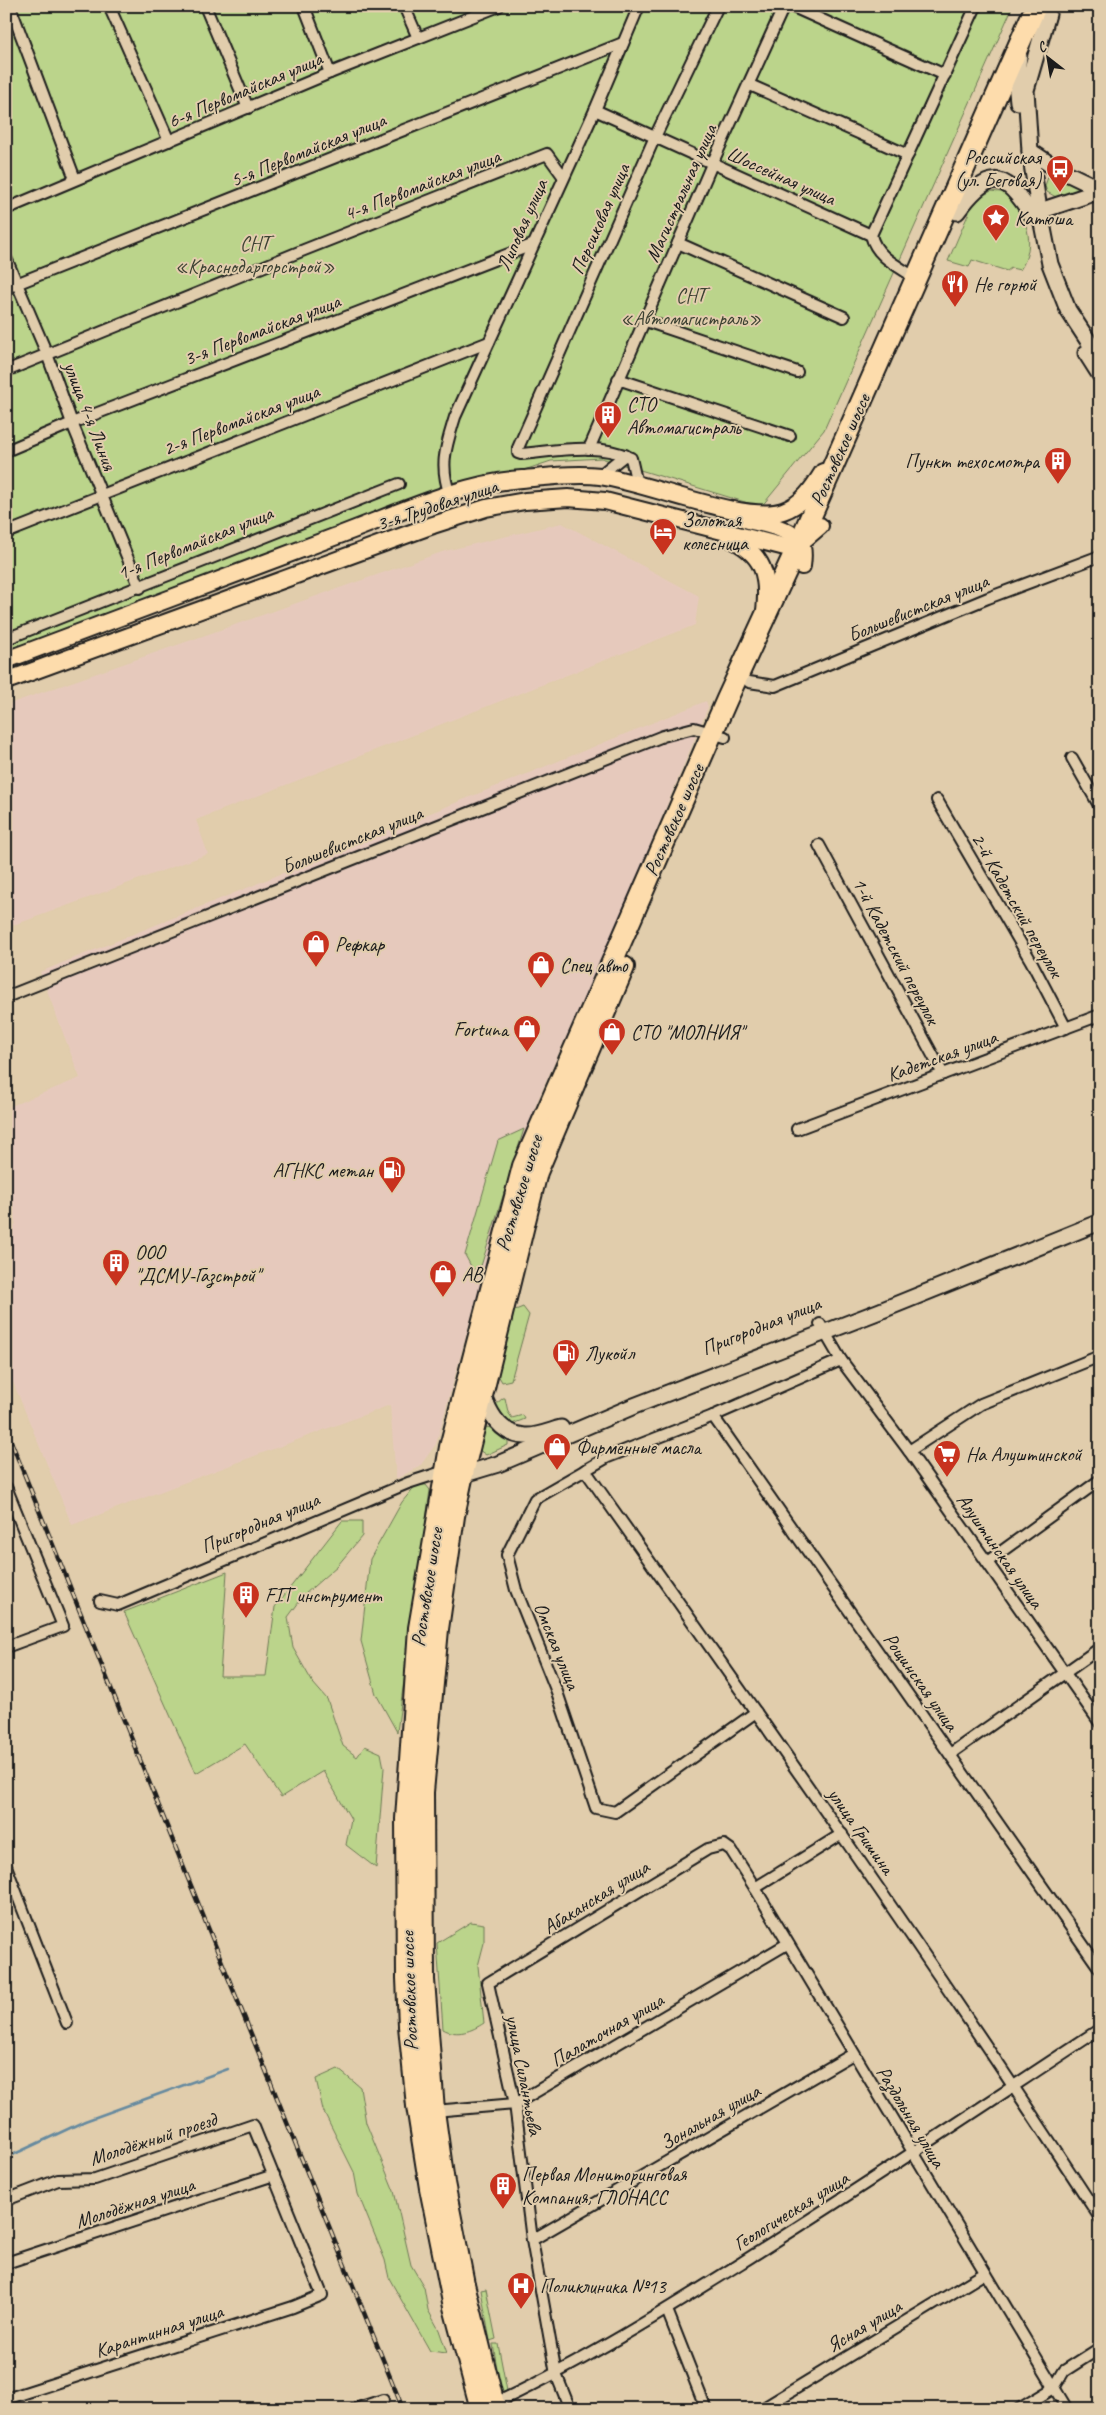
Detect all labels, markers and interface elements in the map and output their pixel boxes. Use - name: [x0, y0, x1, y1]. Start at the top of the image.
- north arrow: [1024, 32, 1074, 82]
- text: С: [1034, 37, 1051, 56]
- street label: 6-я Первомайская улица: [164, 45, 328, 134]
- street label: 5-я Первомайская улица: [227, 107, 391, 193]
- street label: Магистральная улица: [639, 119, 723, 266]
- street label: Шоссейная улица: [723, 141, 841, 212]
- street label: 4-я Первомайская улица: [340, 143, 505, 226]
- place label: Российская (ул. Беговая): [955, 145, 1043, 193]
- bus stop icon: Российская (ул. Беговая): [1045, 154, 1075, 193]
- street label: Персиковая улица: [564, 158, 636, 278]
- street label: Липовая улица: [491, 174, 554, 275]
- place icon: Катюша: [981, 203, 1011, 242]
- place label: Катюша: [1015, 206, 1074, 231]
- park label: СНТ «Краснодаргорстрой»: [175, 231, 335, 279]
- restaurant icon: Не горюй: [940, 269, 970, 308]
- place label: Не горюй: [974, 272, 1038, 297]
- park label: СНТ «Автомагистраль»: [621, 283, 761, 331]
- street label: 3-я Первомайская улица: [180, 288, 345, 371]
- street label: улица 4-я Линия: [57, 357, 122, 475]
- street label: 2-я Первомайская улица: [159, 378, 324, 461]
- street label: Ростовское шоссе: [804, 389, 876, 510]
- place label: СТО Автомагистраль: [627, 392, 743, 440]
- building icon: СТО Автомагистраль: [593, 400, 623, 439]
- building icon: Пункт техосмотра: [1043, 446, 1073, 485]
- place label: Пункт техосмотра: [905, 449, 1041, 474]
- street label: 3-я Трудовая улица: [373, 473, 503, 536]
- street label: 1-я Первомайская улица: [114, 500, 278, 586]
- place label: Золотая колесница: [682, 508, 749, 556]
- hotel icon: Золотая колесница: [648, 517, 678, 556]
- street label: Большевистская улица: [844, 568, 994, 648]
- street label: Ростовское шоссе: [638, 759, 710, 880]
- street label: Большевистская улица: [278, 800, 428, 880]
- street label: 2-й Кадетский переулок: [965, 828, 1069, 983]
- street label: 1-й Кадетский переулок: [847, 873, 946, 1030]
- shop icon: Рефкар: [301, 929, 331, 968]
- place label: Рефкар: [335, 932, 386, 957]
- shop icon: Спец авто: [526, 950, 556, 989]
- place label: Спец авто: [560, 953, 629, 978]
- shop icon: Fortuna: [512, 1014, 542, 1053]
- place label: Fortuna: [454, 1017, 510, 1042]
- shop icon: СТО "МОЛНИЯ": [597, 1017, 627, 1056]
- place label: СТО "МОЛНИЯ": [631, 1020, 748, 1045]
- street label: Кадетская улица: [883, 1024, 1002, 1087]
- street label: Ростовское шоссе: [490, 1131, 549, 1254]
- fuel station icon: АГНКС метан: [377, 1155, 407, 1194]
- place label: АГНКС метан: [273, 1158, 375, 1183]
- place label: ООО "ДСМУ-Газстрой": [135, 1240, 264, 1289]
- building icon: ООО "ДСМУ-Газстрой": [101, 1248, 131, 1287]
- shop icon: АВ: [428, 1259, 458, 1298]
- place label: АВ: [462, 1262, 484, 1287]
- street label: Пригородная улица: [698, 1290, 826, 1361]
- fuel station icon: Лукойл: [551, 1338, 581, 1377]
- place label: Лукойл: [585, 1341, 636, 1366]
- shop icon: Фирменные масла: [542, 1432, 572, 1471]
- place label: Фирменные масла: [576, 1435, 702, 1460]
- supermarket icon: На Алуштинской: [932, 1439, 962, 1478]
- place label: На Алуштинской: [966, 1442, 1083, 1467]
- street label: Пригородная улица: [197, 1486, 325, 1559]
- street label: Алуштинская улица: [951, 1489, 1050, 1614]
- street label: Ростовское шоссе: [405, 1524, 449, 1648]
- building icon: FIT инструмент: [231, 1580, 261, 1619]
- place label: FIT инструмент: [265, 1583, 383, 1608]
- street label: Омская улица: [528, 1599, 586, 1695]
- street label: Рощинская улица: [878, 1628, 965, 1737]
- street label: улица Гришина: [821, 1782, 901, 1881]
- street label: Абаканская улица: [538, 1854, 655, 1940]
- street label: Ростовское шоссе: [394, 1929, 424, 2051]
- street label: Палаточная улица: [546, 1987, 670, 2072]
- street label: улица Силантьева: [500, 2011, 548, 2139]
- street label: Раздольная улица: [870, 2062, 952, 2174]
- street label: Зональная улица: [655, 2078, 766, 2156]
- street label: Молодёжный проезд: [86, 2106, 221, 2171]
- place label: Первая Мониторинговая Компания, ГЛОНАСС: [522, 2162, 687, 2210]
- street label: Геологическая улица: [729, 2165, 854, 2256]
- street label: Молодёжная улица: [72, 2171, 199, 2234]
- building icon: Первая Мониторинговая Компания, ГЛОНАСС: [488, 2171, 518, 2210]
- hospital icon: Поликлиника №13: [506, 2271, 536, 2310]
- place label: Поликлиника №13: [540, 2274, 668, 2299]
- street label: Ясная улица: [822, 2293, 908, 2358]
- street label: Карантинная улица: [92, 2298, 228, 2363]

